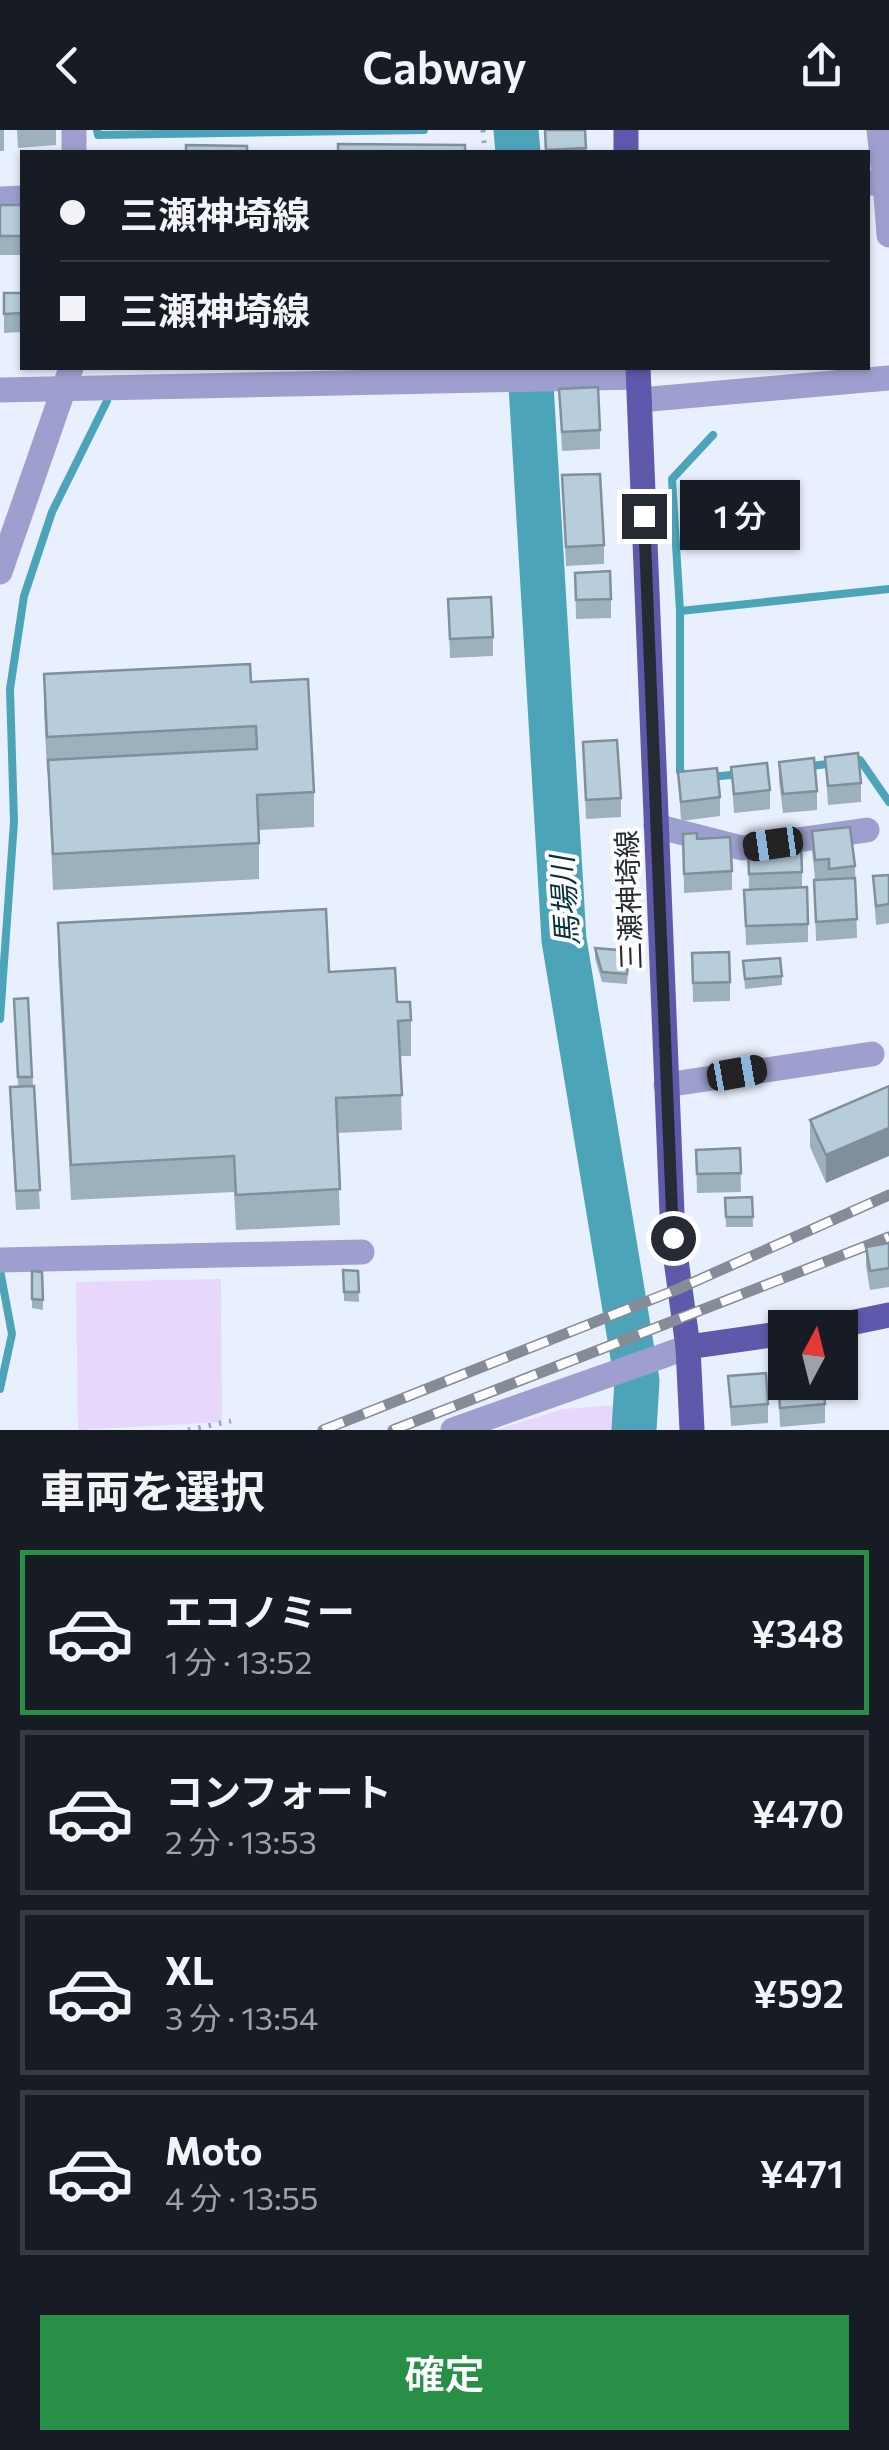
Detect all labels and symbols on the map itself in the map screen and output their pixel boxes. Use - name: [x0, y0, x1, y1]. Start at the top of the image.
- callout: 1 分: [679, 481, 799, 551]
- route end: [622, 494, 667, 539]
- car: [741, 825, 805, 863]
- street label: 三瀬神埼線: [609, 829, 647, 971]
- water label: 馬場川: [541, 852, 585, 947]
- car: [705, 1053, 769, 1093]
- route start: [651, 1216, 696, 1261]
- north arrow: [768, 1310, 858, 1400]

